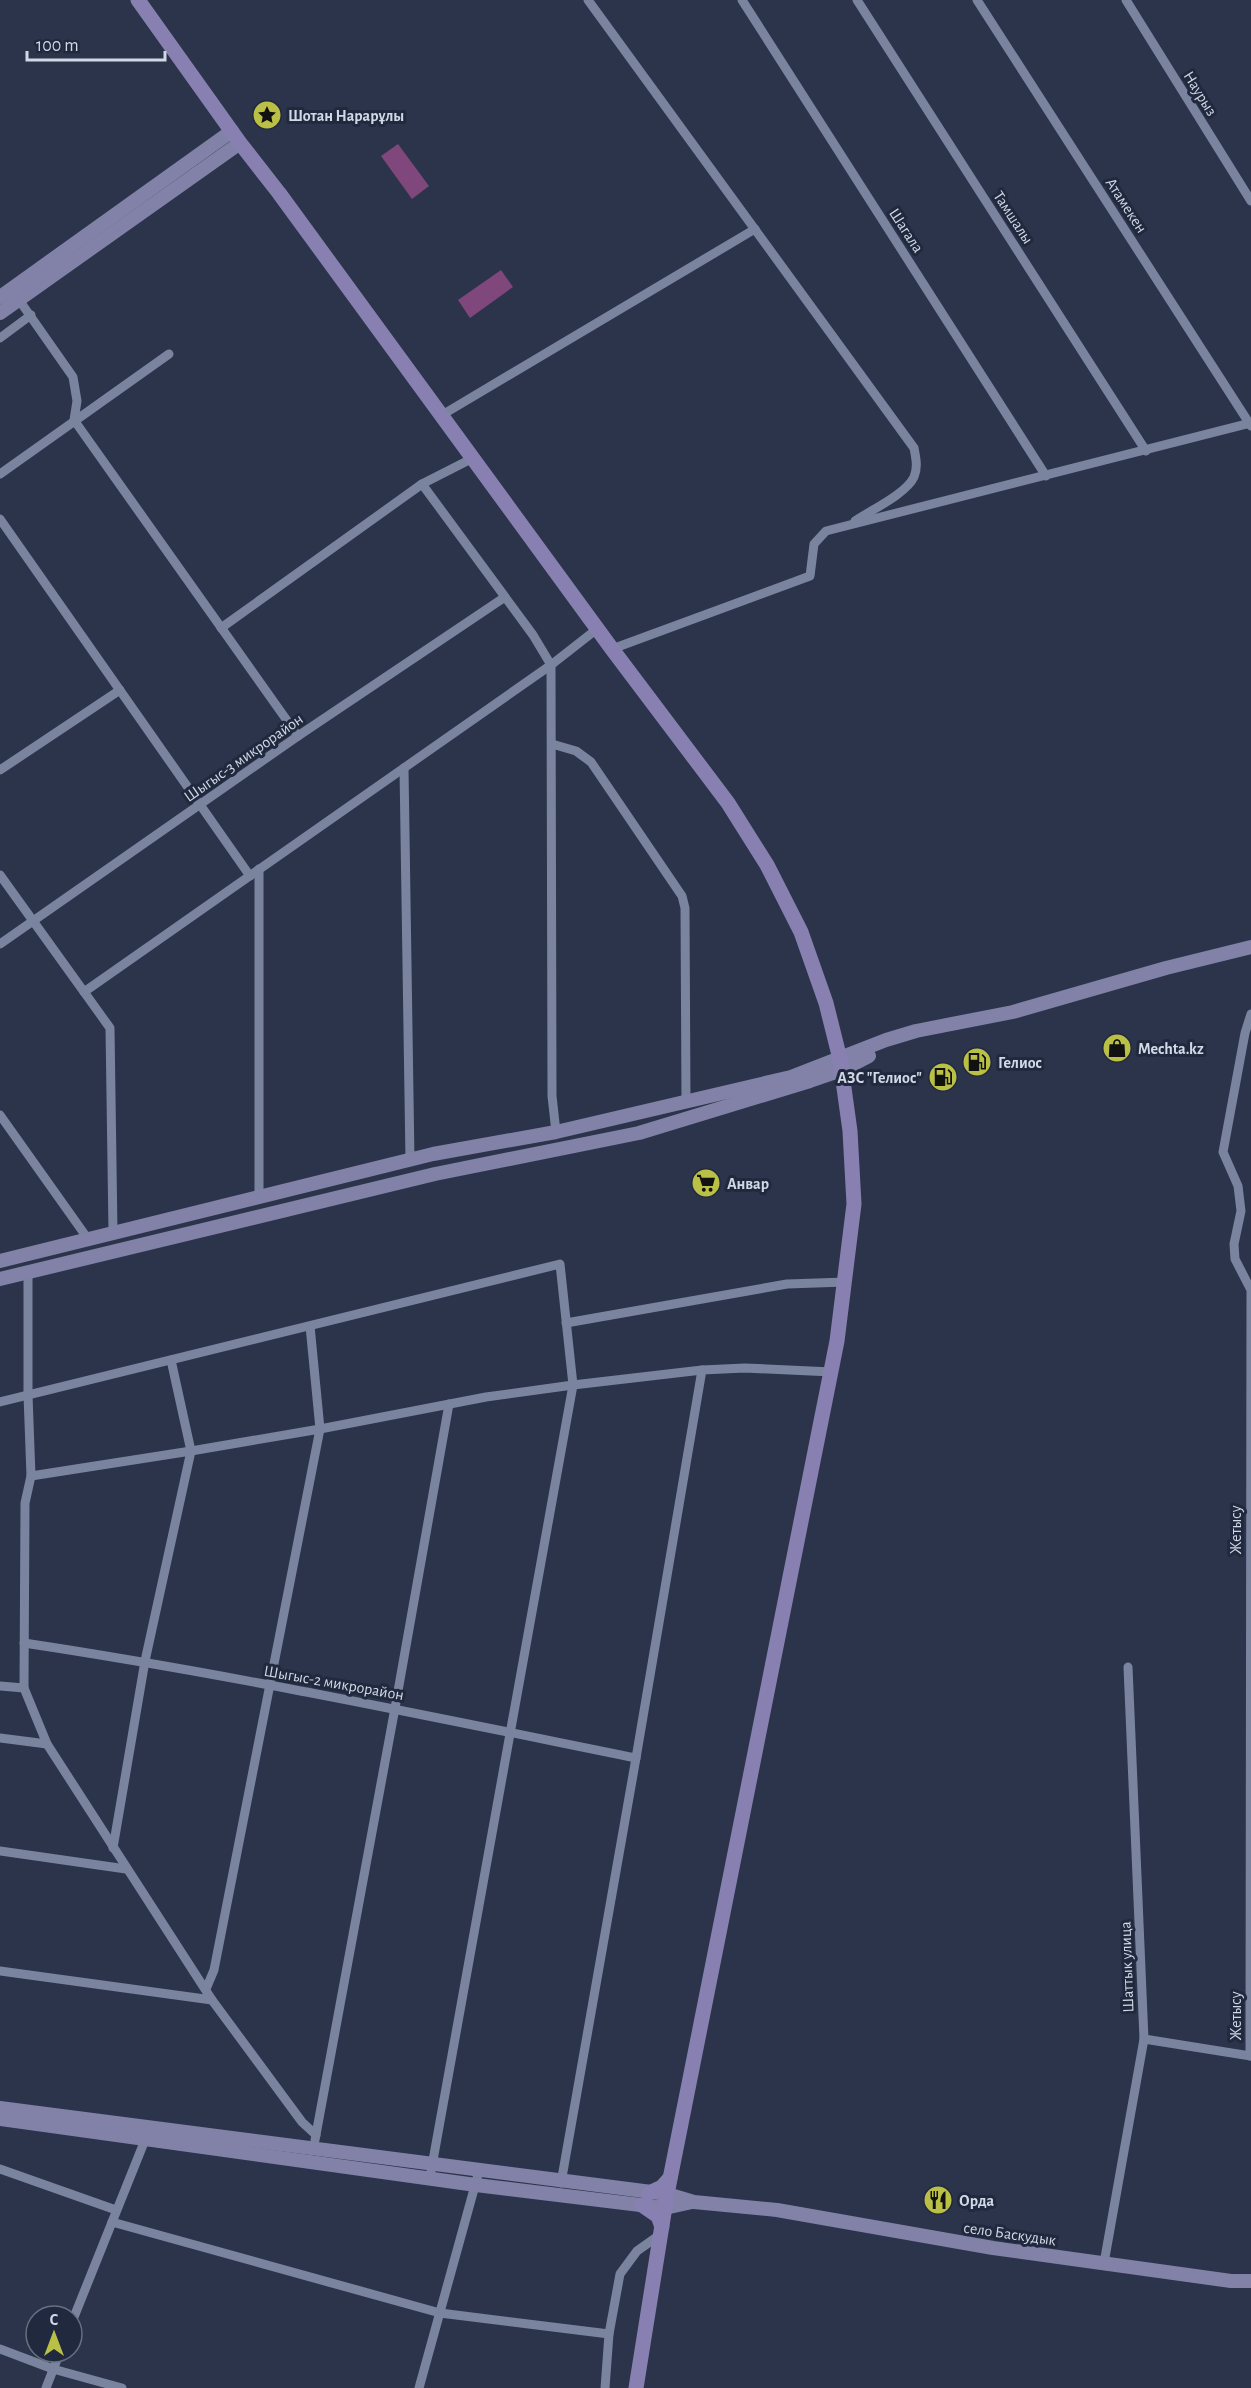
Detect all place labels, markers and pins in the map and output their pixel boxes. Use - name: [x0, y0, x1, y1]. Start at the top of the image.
- place icon: Шотан Нарарұлы: [251, 99, 283, 131]
- place label: Шотан Нарарұлы: [288, 108, 404, 124]
- shop icon: Mechta.kz: [1101, 1032, 1133, 1064]
- place label: Mechta.kz: [1138, 1041, 1204, 1057]
- fuel station icon: Гелиос: [961, 1046, 993, 1078]
- place label: Гелиос: [998, 1055, 1042, 1071]
- fuel station icon: АЗС "Гелиос": [927, 1061, 959, 1093]
- place label: АЗС "Гелиос": [837, 1070, 922, 1086]
- supermarket icon: Анвар: [690, 1167, 722, 1199]
- place label: Анвар: [727, 1176, 769, 1192]
- restaurant icon: Орда: [922, 2184, 954, 2216]
- place label: Орда: [959, 2193, 995, 2209]

